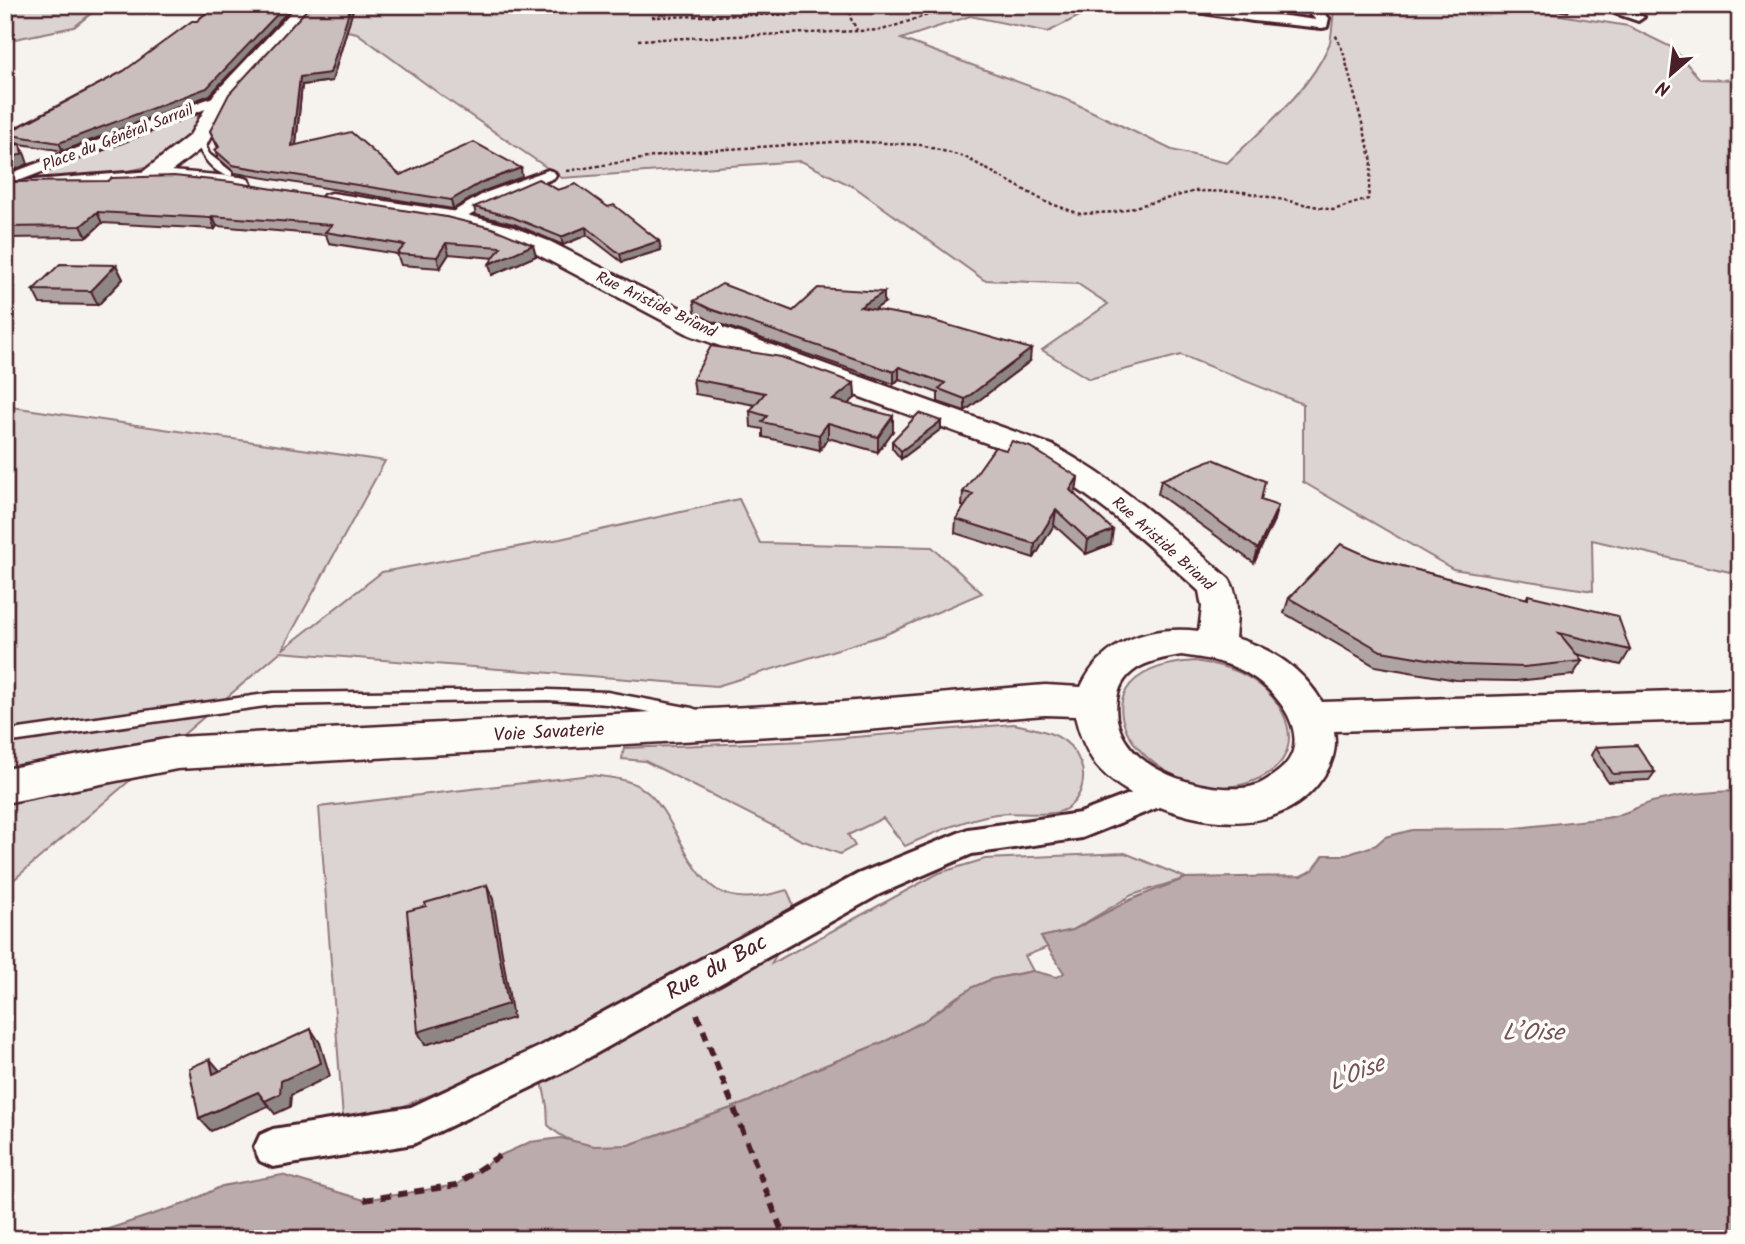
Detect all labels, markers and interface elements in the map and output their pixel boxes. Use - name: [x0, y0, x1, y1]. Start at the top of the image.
- north arrow: [1636, 38, 1706, 108]
- text: N: [1652, 71, 1676, 103]
- street label: Place du Général Sarrail: [39, 98, 197, 178]
- street label: Rue Aristide Briand: [592, 265, 721, 345]
- street label: Rue Aristide Briand: [1106, 491, 1221, 598]
- street label: Voie Savaterie: [493, 715, 605, 751]
- street label: Rue du Bac: [660, 925, 774, 1011]
- water label: L’Oise: [1502, 1014, 1566, 1053]
- water label: L'Oise: [1323, 1044, 1393, 1103]

